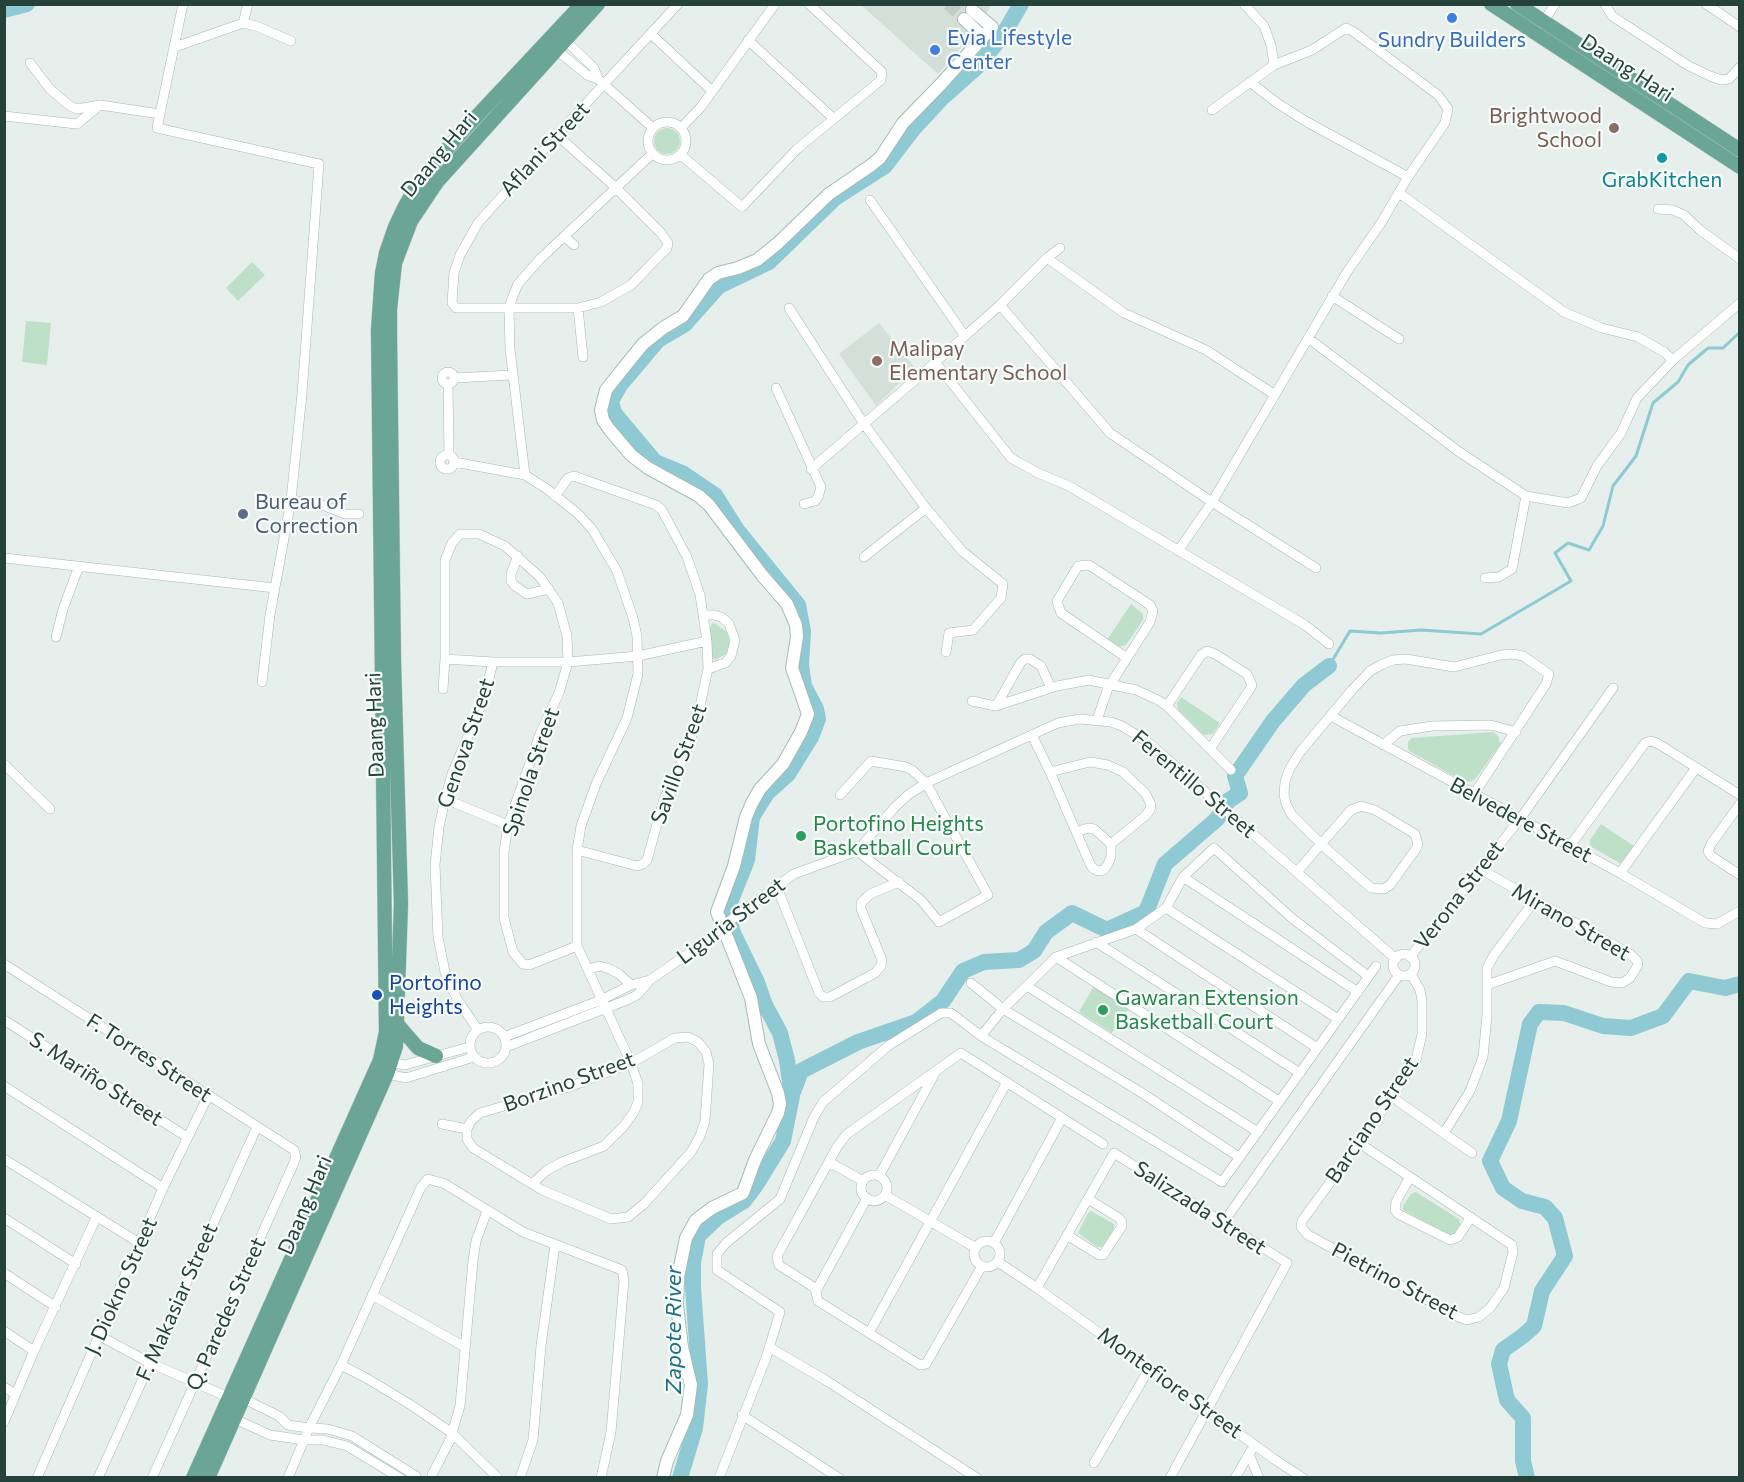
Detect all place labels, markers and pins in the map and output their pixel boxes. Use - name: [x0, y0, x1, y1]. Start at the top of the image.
- marker: Sundry Builders: [1445, 11, 1459, 25]
- place label: Evia Lifestyle Center: [947, 25, 1072, 75]
- place label: Sundry Builders: [1378, 27, 1526, 53]
- marker: Evia Lifestyle Center: [928, 43, 942, 57]
- place label: Brightwood School: [1489, 103, 1602, 153]
- marker: Brightwood School: [1607, 121, 1621, 135]
- marker: GrabKitchen: [1655, 151, 1669, 165]
- place label: GrabKitchen: [1602, 167, 1722, 193]
- place label: Malipay Elementary School: [889, 336, 1067, 386]
- marker: Malipay Elementary School: [870, 354, 884, 368]
- place label: Bureau of Correction: [255, 489, 358, 539]
- marker: Bureau of Correction: [236, 507, 250, 521]
- place label: Portofino Heights Basketball Court: [813, 811, 984, 861]
- marker: Portofino Heights Basketball Court: [794, 829, 808, 843]
- place label: Portofino Heights: [389, 970, 482, 1020]
- place label: Gawaran Extension Basketball Court: [1115, 985, 1299, 1035]
- marker: Portofino Heights: [370, 988, 384, 1002]
- marker: Gawaran Extension Basketball Court: [1096, 1003, 1110, 1017]

